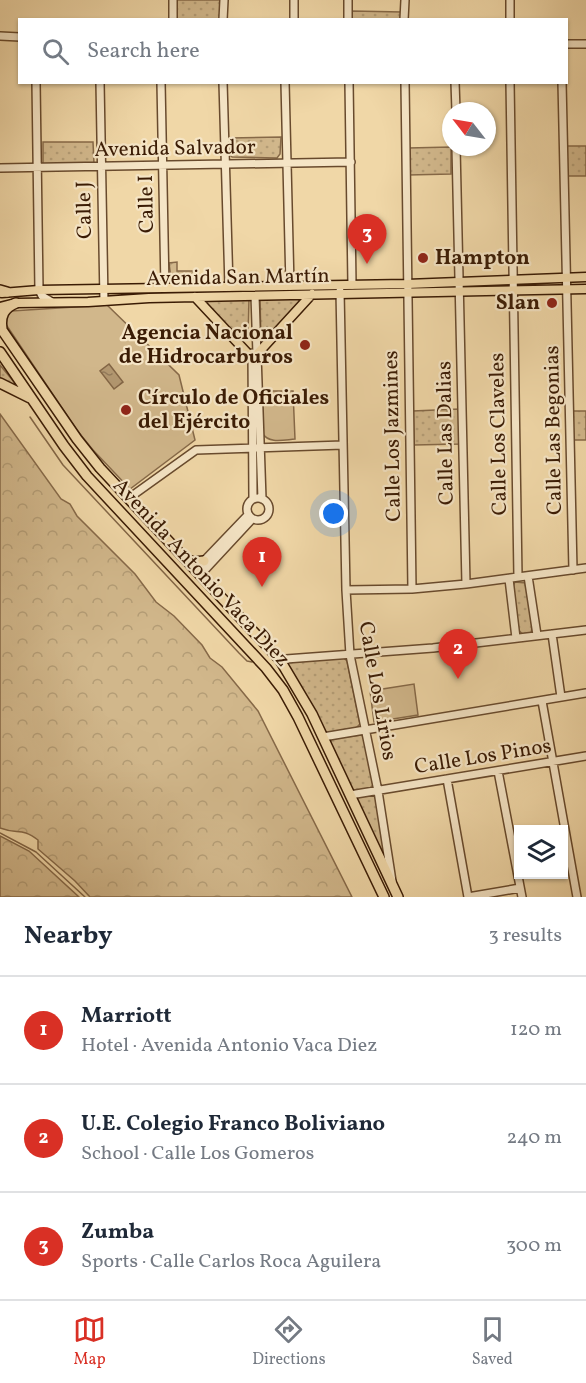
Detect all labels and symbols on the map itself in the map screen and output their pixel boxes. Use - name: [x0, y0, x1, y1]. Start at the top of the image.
- north arrow: [442, 102, 496, 156]
- street label: Avenida Salvador: [94, 133, 256, 165]
- street label: Calle I: [132, 175, 162, 233]
- street label: Calle J: [70, 181, 100, 239]
- pin: 3: [348, 214, 386, 264]
- place label: Hampton: [435, 244, 530, 273]
- marker: Hampton: [416, 251, 430, 265]
- street label: Avenida San Martín: [146, 262, 330, 294]
- place label: Slan: [496, 289, 540, 318]
- marker: Slan: [545, 296, 559, 310]
- place label: Agencia Nacional de Hidrocarburos: [119, 319, 293, 372]
- marker: Agencia Nacional de Hidrocarburos: [298, 338, 312, 352]
- street label: Calle Las Begonias: [538, 345, 570, 515]
- street label: Calle Los Jazmines: [377, 350, 409, 522]
- street label: Calle Los Claveles: [483, 352, 515, 516]
- street label: Calle Las Dalias: [430, 361, 462, 505]
- place label: Círculo de Oficiales del Ejército: [138, 384, 329, 437]
- marker: Círculo de Oficiales del Ejército: [119, 403, 133, 417]
- street label: Avenida Antonio Vaca Diez: [106, 472, 296, 674]
- your location: [319, 499, 348, 528]
- pin: 1: [242, 538, 282, 587]
- street label: Calle Los Lirios: [351, 619, 403, 763]
- pin: 2: [438, 630, 478, 679]
- street label: Calle Los Pinos: [412, 732, 554, 782]

